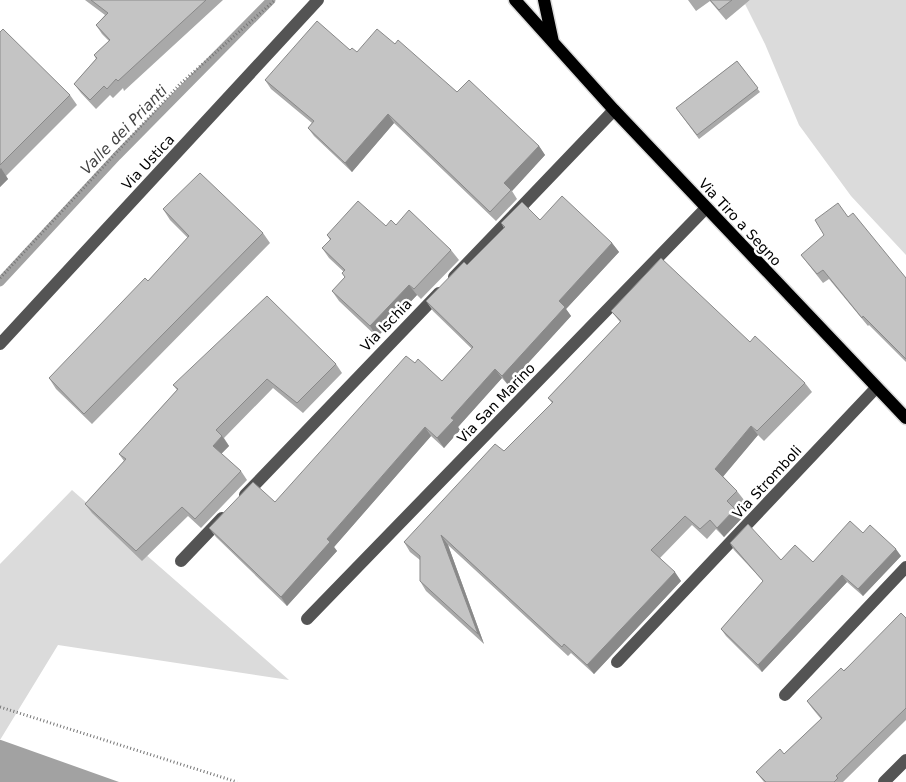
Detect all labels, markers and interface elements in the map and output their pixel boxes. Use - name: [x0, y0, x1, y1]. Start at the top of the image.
- water label: Valle dei Prianti: [77, 81, 172, 178]
- street label: Via Ustica: [118, 131, 178, 193]
- street label: Via Tiro a Segno: [695, 175, 785, 269]
- street label: Via Ischia: [357, 295, 415, 355]
- street label: Via San Marino: [454, 360, 538, 446]
- street label: Via Stromboli: [729, 442, 805, 522]

